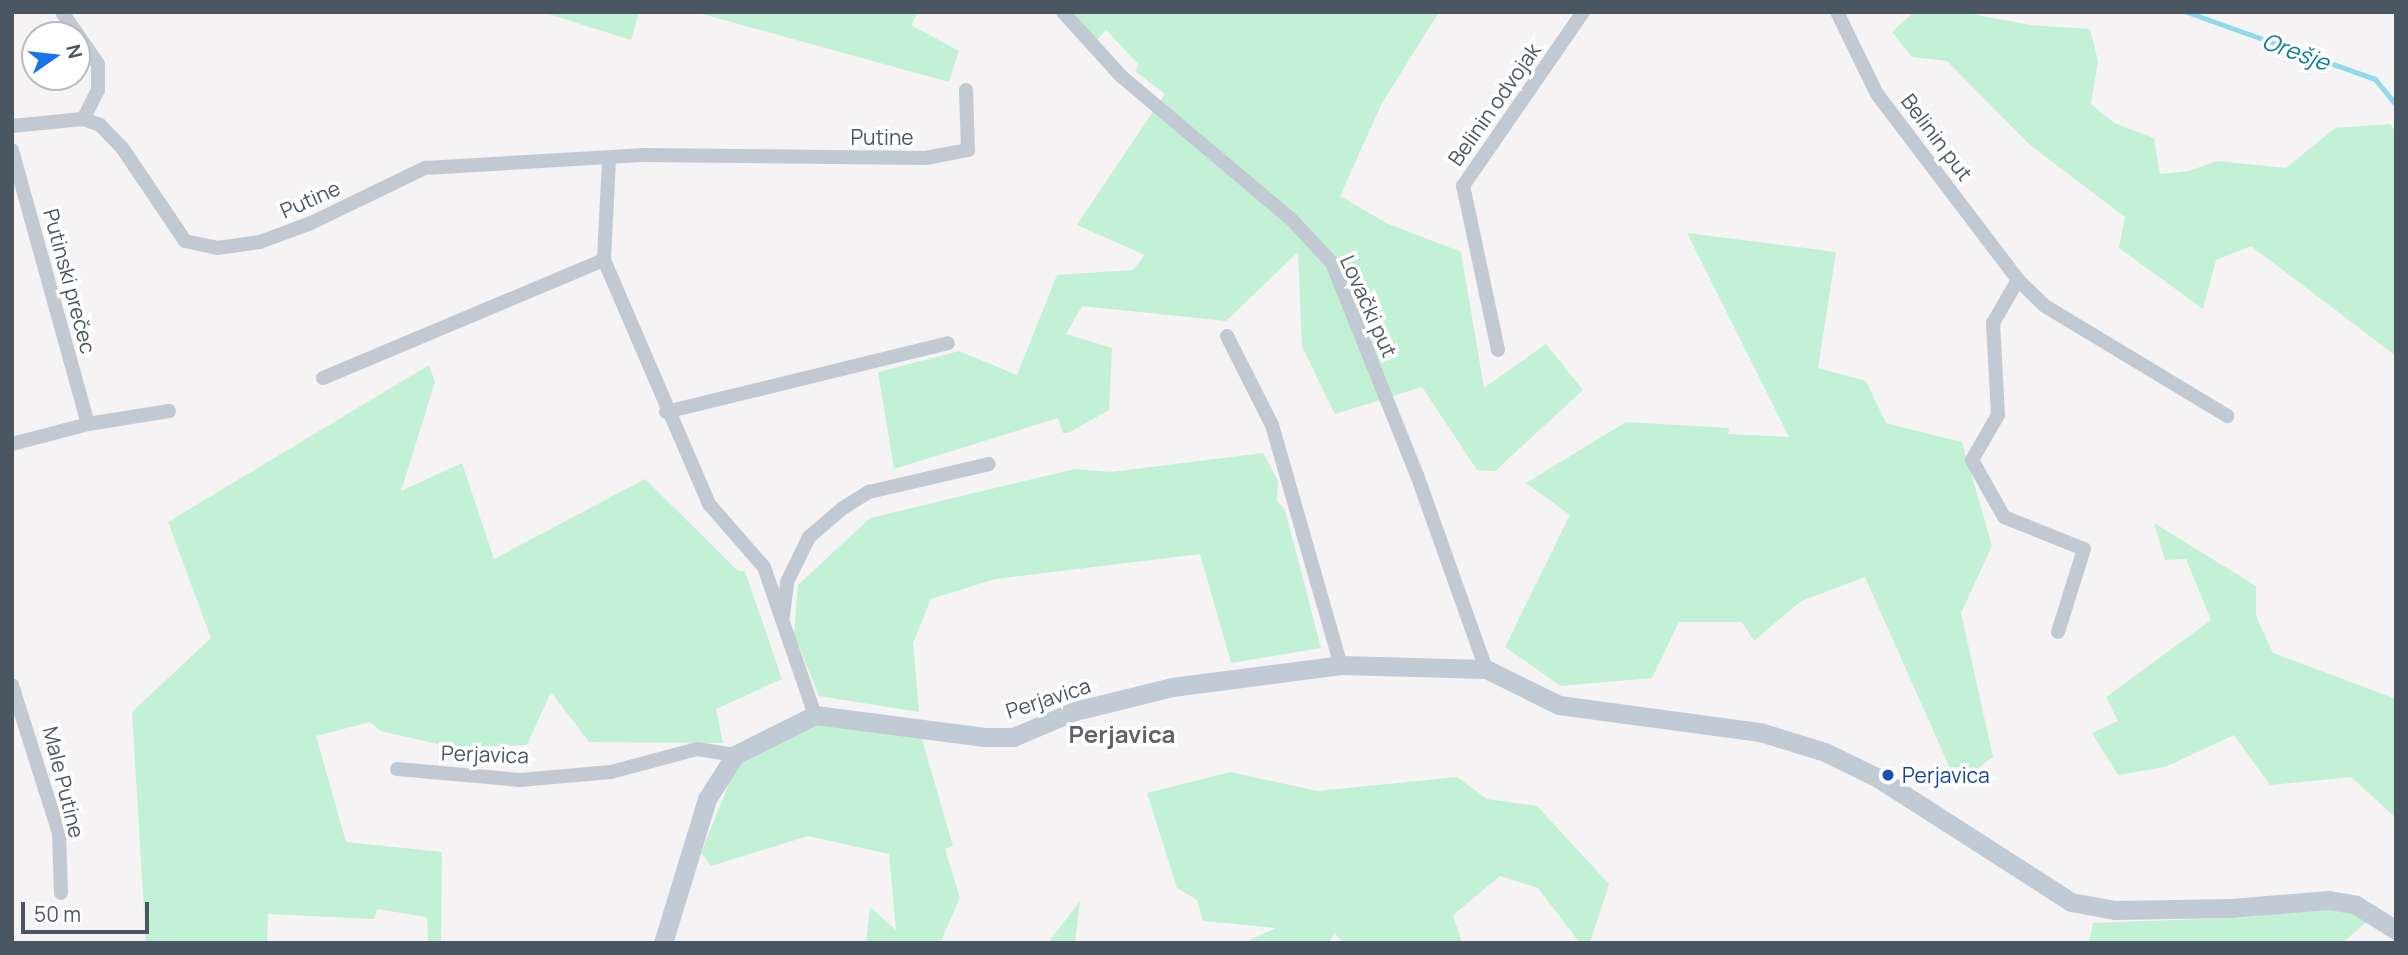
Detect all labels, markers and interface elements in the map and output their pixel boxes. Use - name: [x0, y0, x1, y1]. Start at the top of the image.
- north arrow: [21, 21, 91, 91]
- water label: Orešje: [2259, 26, 2333, 76]
- street label: Belinin odvojak: [1442, 38, 1546, 170]
- text: N: [60, 42, 89, 61]
- street label: Belinin put: [1896, 89, 1978, 185]
- street label: Putine: [850, 124, 914, 150]
- street label: Putine: [276, 175, 344, 223]
- street label: Putinski prečec: [39, 206, 101, 356]
- street label: Lovački put: [1335, 251, 1403, 361]
- street label: Perjavica: [1002, 672, 1094, 724]
- district label: Perjavica: [1069, 720, 1175, 748]
- street label: Male Putine: [38, 724, 90, 840]
- street label: Perjavica: [441, 740, 529, 768]
- place label: Perjavica: [1902, 762, 1990, 788]
- marker: Perjavica: [1880, 767, 1896, 783]
- scale bar: [24, 888, 152, 932]
- text: 50 m: [34, 900, 81, 928]

